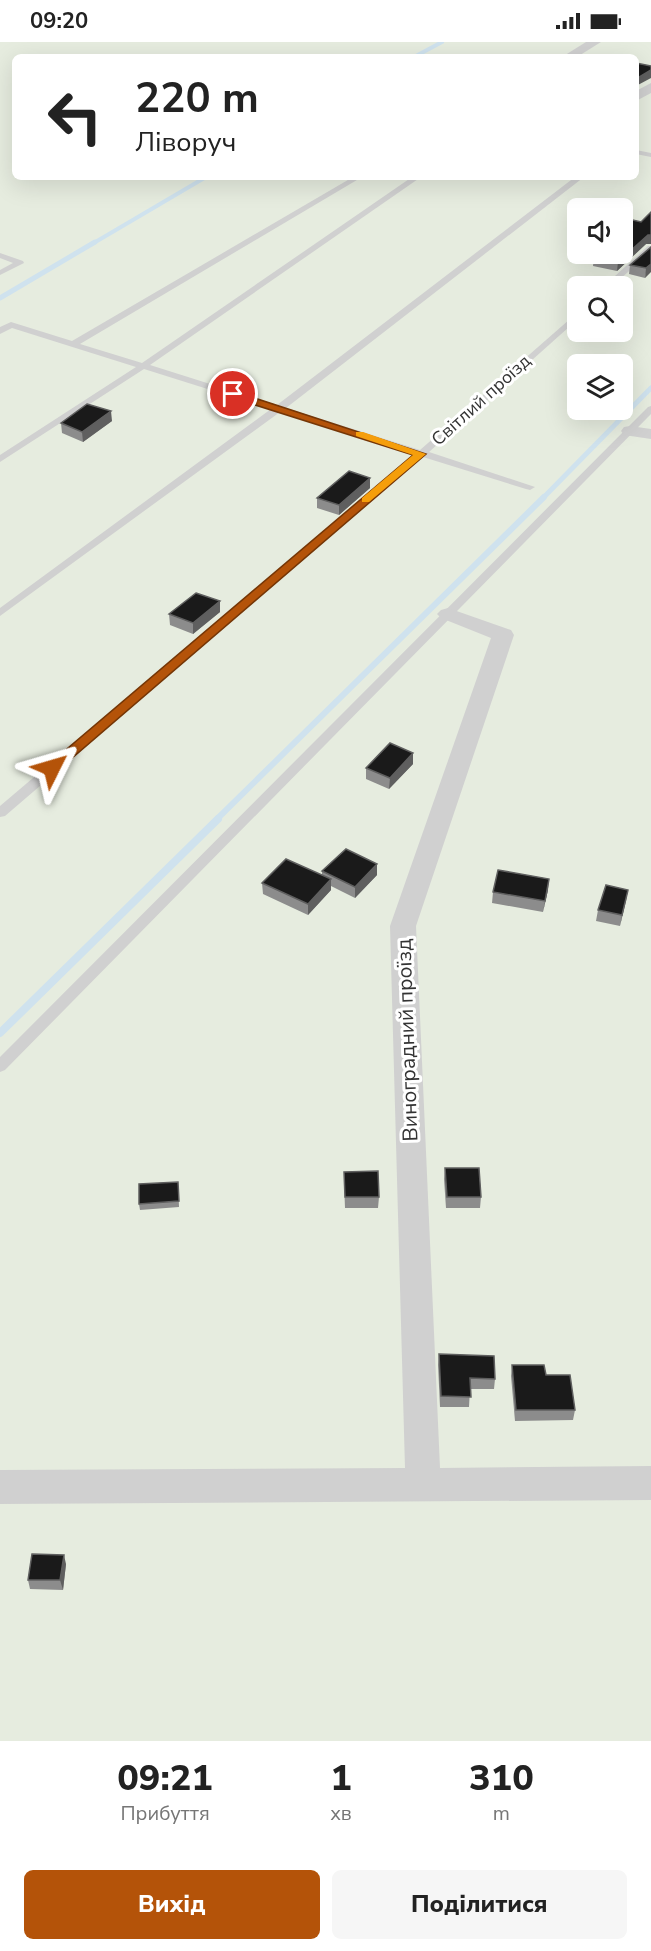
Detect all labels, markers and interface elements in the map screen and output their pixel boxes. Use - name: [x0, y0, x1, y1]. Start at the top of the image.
- text: 09:20: [30, 6, 88, 36]
- text: 220 m: [135, 70, 259, 127]
- icon: left: [36, 78, 114, 156]
- text: Ліворуч: [135, 124, 236, 161]
- map controls: [567, 198, 633, 420]
- button: sound: [567, 198, 633, 264]
- button: search: [567, 276, 633, 342]
- street label: Світлий проїзд: [426, 349, 536, 451]
- button: layers: [567, 354, 633, 420]
- pin: [207, 368, 258, 419]
- icon: arrive: [216, 377, 249, 410]
- position arrow: [20, 736, 84, 800]
- street label: Виноградний проїзд: [389, 938, 425, 1142]
- text: 09:21: [117, 1754, 213, 1803]
- text: 1: [330, 1754, 352, 1803]
- text: 310: [469, 1754, 534, 1803]
- text: Прибуття: [120, 1800, 210, 1827]
- text: хв: [330, 1800, 352, 1827]
- text: m: [493, 1800, 510, 1827]
- button: Вихід: [24, 1870, 320, 1939]
- button: Поділитися: [332, 1870, 627, 1939]

